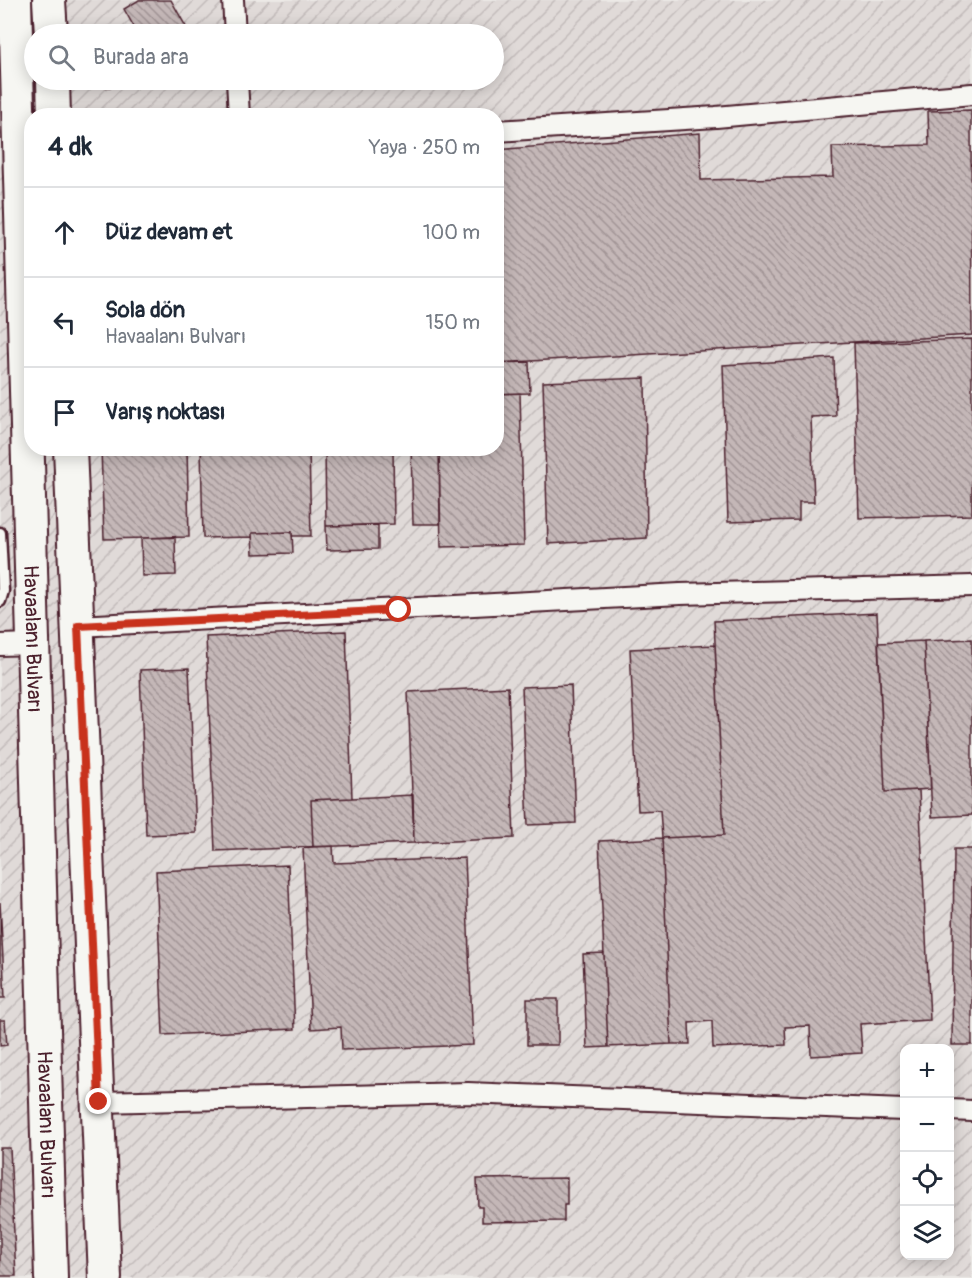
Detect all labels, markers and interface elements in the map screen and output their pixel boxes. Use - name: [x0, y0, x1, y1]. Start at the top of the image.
- search box: [24, 24, 504, 90]
- icon: search: [45, 41, 78, 74]
- text: Burada ara: [93, 43, 189, 71]
- text: 4 dk: [48, 131, 92, 163]
- text: Yaya · 250 m: [369, 135, 480, 160]
- icon: ahead: [48, 216, 81, 249]
- text: Düz devam et: [105, 218, 232, 246]
- text: 100 m: [423, 220, 480, 245]
- text: Sola dön: [105, 296, 185, 324]
- icon: left: [48, 306, 81, 339]
- text: 150 m: [426, 310, 480, 335]
- text: Havaalanı Bulvarı: [105, 324, 246, 349]
- icon: arrive: [48, 396, 81, 429]
- text: Varış noktası: [105, 398, 226, 426]
- street label: Havaalanı Bulvarı: [17, 564, 48, 713]
- route start: [385, 596, 411, 622]
- map controls: [900, 1044, 954, 1260]
- button: +: [900, 1044, 954, 1098]
- street label: Havaalanı Bulvarı: [31, 1050, 62, 1199]
- route end: [85, 1088, 111, 1114]
- button: −: [900, 1098, 954, 1152]
- button: locate: [900, 1152, 954, 1206]
- button: layers: [900, 1206, 954, 1260]

